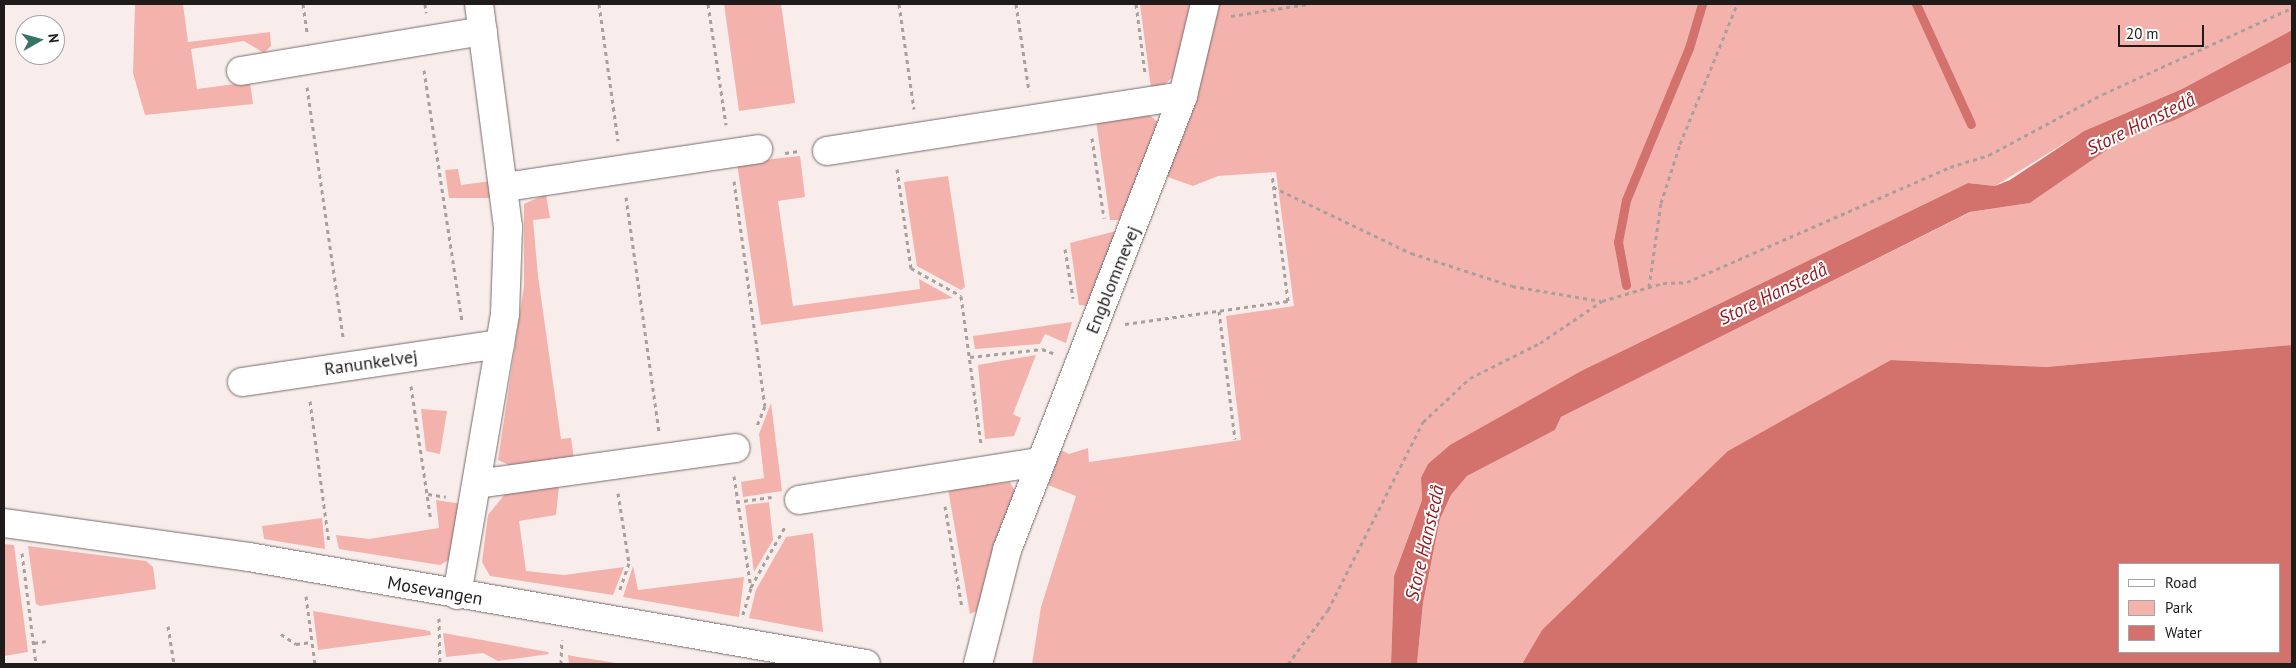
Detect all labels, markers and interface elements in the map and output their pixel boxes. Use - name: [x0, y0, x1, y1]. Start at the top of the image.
- north arrow: [15, 15, 65, 65]
- scale bar: [2121, 15, 2207, 47]
- text: 20 m: [2126, 24, 2159, 43]
- text: N: [44, 33, 63, 44]
- water label: Store Hanstedå: [2083, 88, 2199, 160]
- street label: Engblommevej: [1082, 223, 1144, 337]
- water label: Store Hanstedå: [1715, 258, 1831, 330]
- street label: Ranunkelvej: [323, 346, 419, 380]
- water label: Store Hanstedå: [1401, 483, 1449, 603]
- legend: [2118, 563, 2281, 653]
- street label: Mosevangen: [386, 572, 484, 610]
- text: Road: [2165, 573, 2197, 592]
- text: Park: [2165, 598, 2193, 617]
- text: Water: [2165, 623, 2202, 642]

